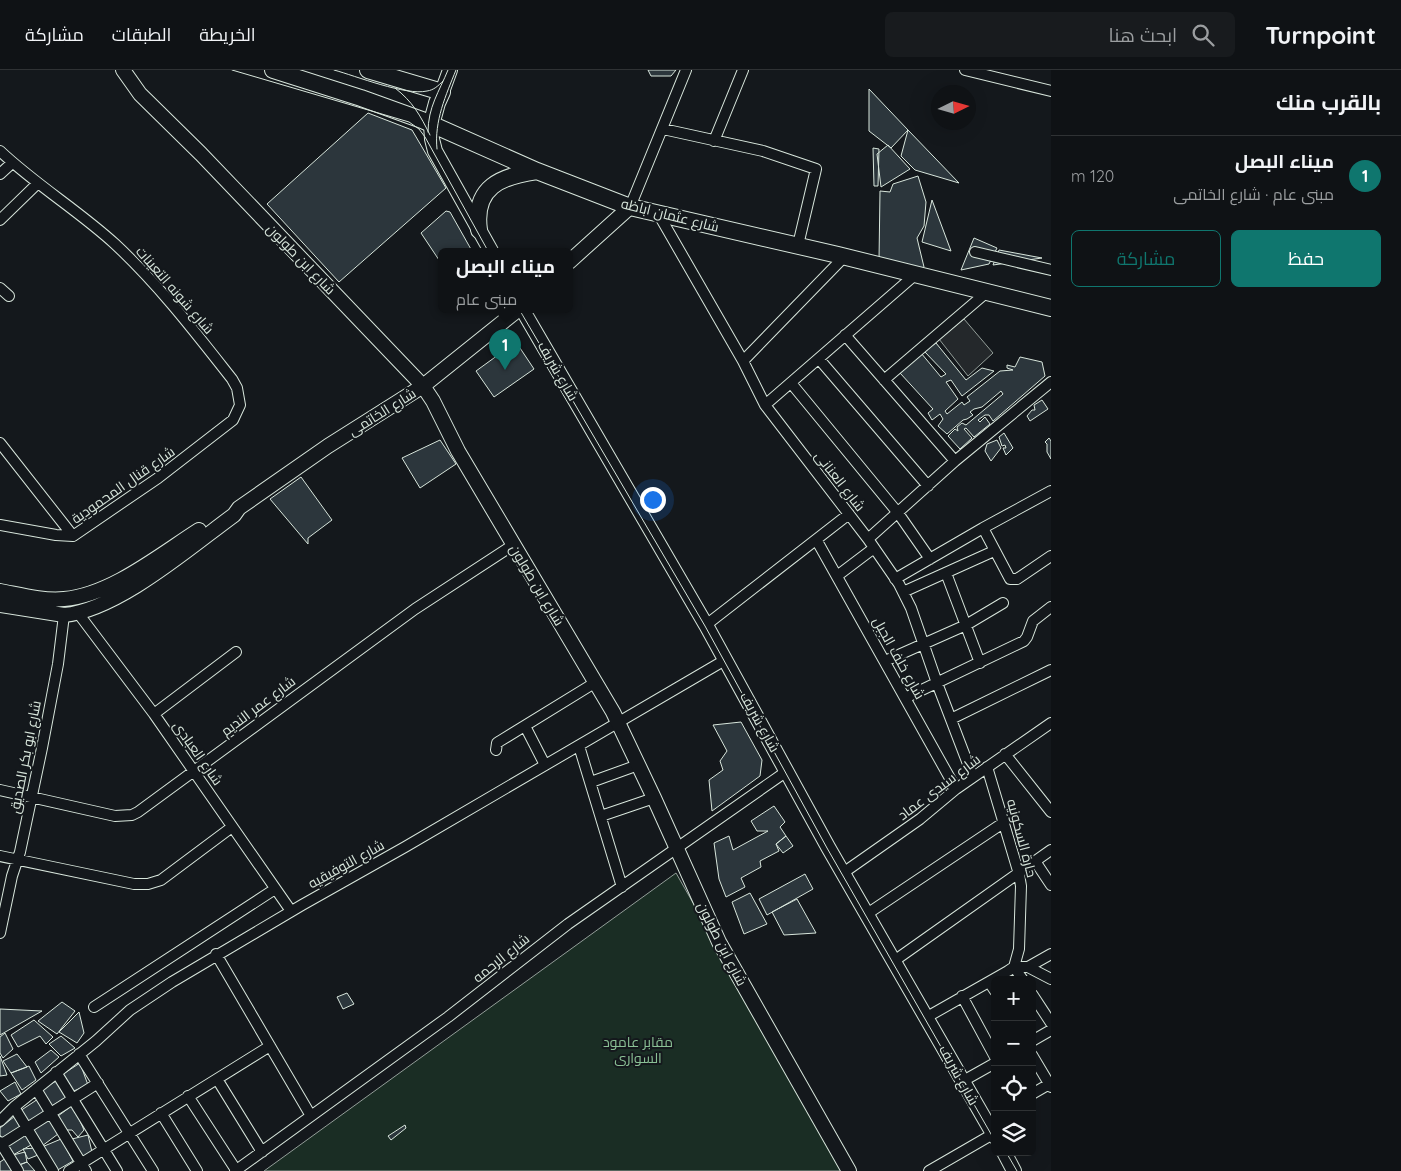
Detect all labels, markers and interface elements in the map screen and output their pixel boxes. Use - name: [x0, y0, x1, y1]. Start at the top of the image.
- search box: [885, 12, 1235, 57]
- text: Turnpoint: [1265, 20, 1376, 50]
- icon: search: [1189, 21, 1217, 49]
- text: مشاركة: [25, 23, 84, 46]
- text: الطبقات: [112, 23, 171, 46]
- text: الخريطة: [199, 23, 256, 46]
- text: ابحث هنا: [1109, 23, 1177, 47]
- north arrow: [931, 85, 976, 130]
- text: بالقرب منك: [1276, 89, 1381, 115]
- text: ميناء البصل: [1235, 149, 1334, 173]
- text: 120 m: [1071, 166, 1114, 186]
- text: 1: [1362, 166, 1368, 186]
- text: مبنى عام · شارع الخاتمى: [1173, 184, 1334, 204]
- street label: شارع عثمان اباظه: [619, 194, 721, 236]
- street label: شارع ابن طولون: [263, 220, 339, 298]
- button: مشاركة: [1071, 230, 1221, 287]
- button: حفظ: [1231, 230, 1381, 287]
- street label: شارع شونه التعينات: [132, 242, 218, 338]
- popup: [438, 248, 573, 313]
- text: ميناء البصل: [456, 254, 555, 278]
- text: مبنى عام: [456, 289, 517, 309]
- pin: 1: [489, 329, 521, 370]
- street label: شارع شريف: [534, 338, 582, 404]
- street label: شارع الخاتمى: [345, 384, 419, 440]
- street label: شارع قنال المحمودية: [68, 443, 178, 527]
- street label: شارع العنانى: [811, 447, 869, 515]
- your location: [640, 487, 666, 513]
- street label: شارع ابن طولون: [506, 541, 568, 629]
- street label: شارع خلف الجبل: [869, 614, 929, 702]
- street label: شارع عمر النديم: [217, 672, 300, 741]
- street label: شارع شريف: [736, 689, 784, 755]
- street label: شارع ابو بكر الصديق: [5, 699, 45, 815]
- street label: شارع العبادى: [169, 717, 227, 789]
- street label: شارع سيدى عماد: [894, 750, 984, 824]
- street label: حارة السكونيه: [1003, 797, 1041, 879]
- street label: شارع التوفيقيه: [305, 836, 387, 892]
- street label: شارع ابن طولون: [693, 899, 751, 989]
- street label: شارع الرحمه: [469, 930, 533, 986]
- map controls: [991, 976, 1036, 1156]
- button: +: [991, 976, 1036, 1021]
- button: −: [991, 1021, 1036, 1066]
- park label: مقابر عامود السوارى: [603, 1033, 673, 1067]
- street label: شارع شريف: [935, 1042, 983, 1108]
- button: locate: [991, 1066, 1036, 1111]
- button: layers: [991, 1111, 1036, 1156]

